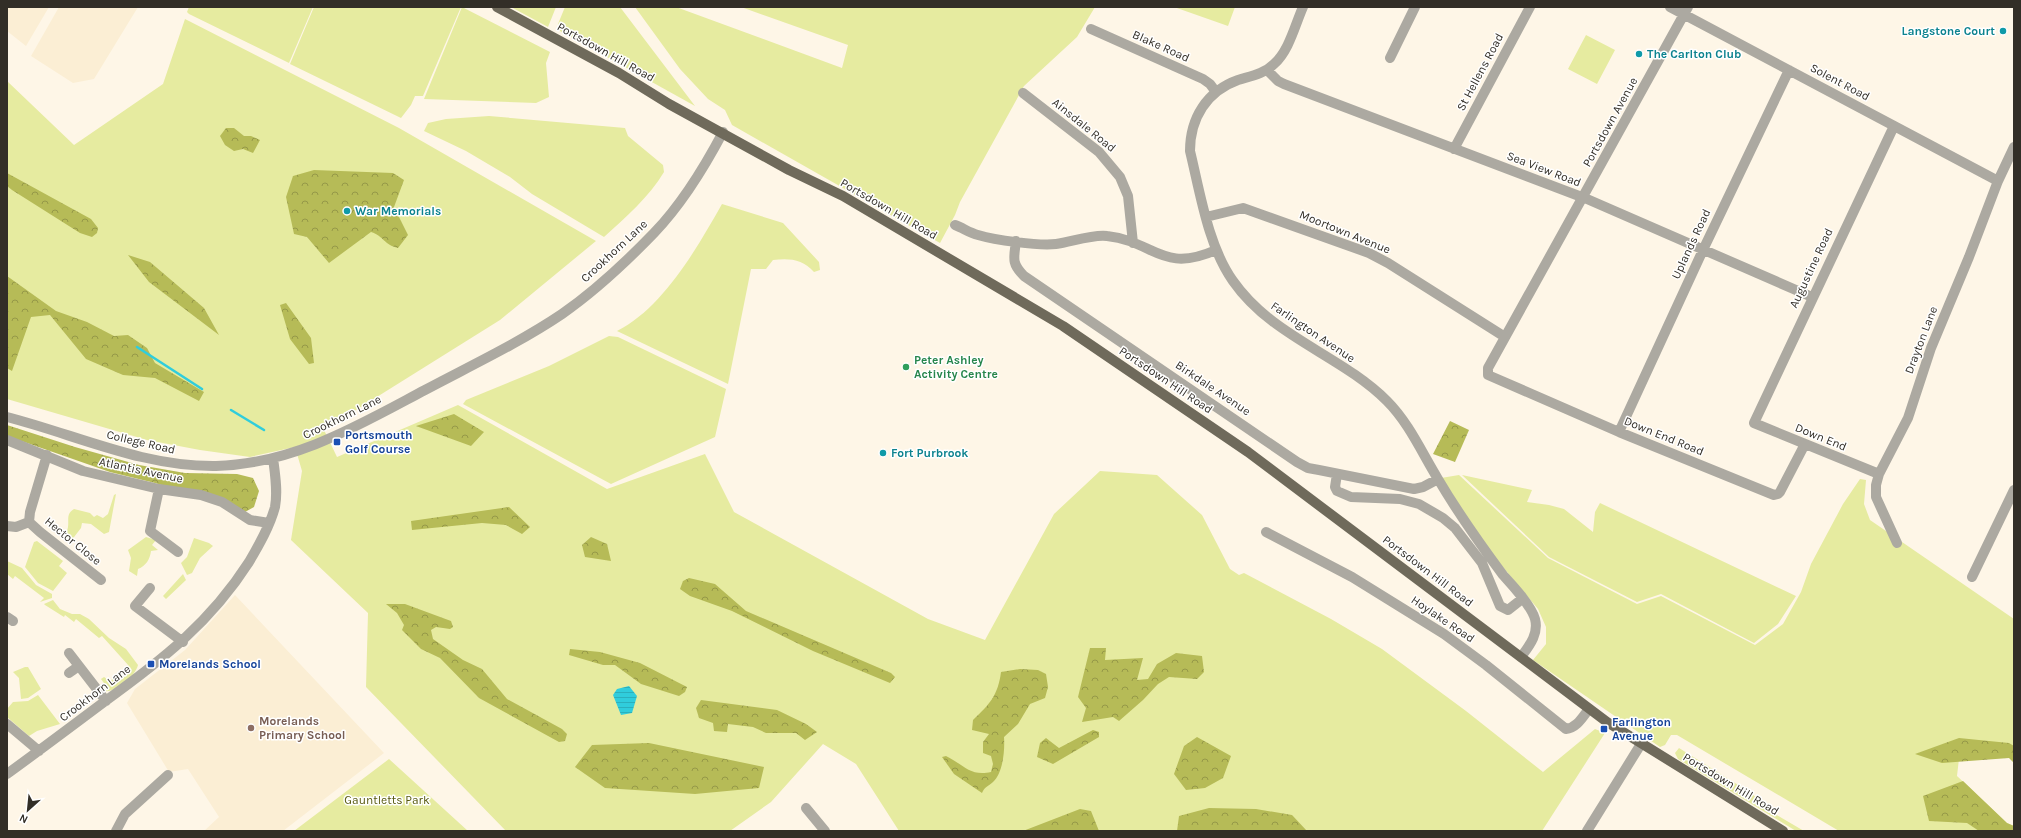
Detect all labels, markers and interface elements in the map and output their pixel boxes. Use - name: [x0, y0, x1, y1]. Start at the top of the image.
- street label: Portsdown Hill Road: [555, 19, 657, 85]
- place label: Langstone Court: [1902, 24, 1995, 38]
- marker: Langstone Court: [1998, 26, 2008, 36]
- street label: Blake Road: [1130, 27, 1192, 65]
- street label: St Hellens Road: [1454, 31, 1506, 113]
- place label: The Carlton Club: [1647, 47, 1741, 61]
- marker: The Carlton Club: [1634, 49, 1644, 59]
- street label: Solent Road: [1808, 60, 1872, 104]
- street label: Portsdown Avenue: [1580, 75, 1640, 169]
- street label: Ainsdale Road: [1049, 95, 1119, 155]
- street label: Sea View Road: [1505, 148, 1583, 190]
- street label: Portsdown Hill Road: [838, 176, 940, 242]
- place label: War Memorials: [355, 204, 441, 218]
- marker: War Memorials: [342, 206, 352, 216]
- street label: Moortown Avenue: [1297, 207, 1393, 257]
- street label: Uplands Road: [1669, 207, 1713, 281]
- street label: Crookhorn Lane: [578, 217, 650, 285]
- street label: Augustine Road: [1786, 226, 1836, 310]
- street label: Farlington Avenue: [1268, 299, 1358, 365]
- street label: Drayton Lane: [1902, 304, 1940, 376]
- street label: Portsdown Hill Road: [1117, 344, 1215, 416]
- place label: Peter Ashley Activity Centre: [914, 353, 998, 381]
- street label: Birkdale Avenue: [1173, 358, 1253, 418]
- marker: Peter Ashley Activity Centre: [901, 362, 911, 372]
- street label: Crookhorn Lane: [301, 392, 383, 442]
- street label: Down End Road: [1622, 414, 1706, 458]
- street label: Down End: [1793, 420, 1849, 454]
- street label: College Road: [105, 427, 177, 457]
- place label: Portsmouth Golf Course: [345, 428, 412, 456]
- marker: Portsmouth Golf Course: [332, 437, 342, 447]
- place label: Fort Purbrook: [891, 446, 968, 460]
- marker: Fort Purbrook: [878, 448, 888, 458]
- street label: Atlantis Avenue: [98, 454, 184, 486]
- street label: Hector Close: [42, 514, 104, 568]
- street label: Portsdown Hill Road: [1380, 532, 1476, 610]
- street label: Hoylake Road: [1409, 593, 1477, 645]
- place label: Morelands School: [159, 657, 261, 671]
- marker: Morelands School: [146, 659, 156, 669]
- street label: Crookhorn Lane: [57, 662, 133, 724]
- place label: Morelands Primary School: [259, 714, 346, 742]
- place label: Farlington Avenue: [1612, 715, 1671, 743]
- marker: Morelands Primary School: [246, 723, 256, 733]
- marker: Farlington Avenue: [1599, 724, 1609, 734]
- street label: Portsdown Hill Road: [1680, 750, 1782, 818]
- north arrow: [8, 790, 48, 830]
- park label: Gauntletts Park: [344, 793, 430, 807]
- text: N: [17, 811, 30, 826]

